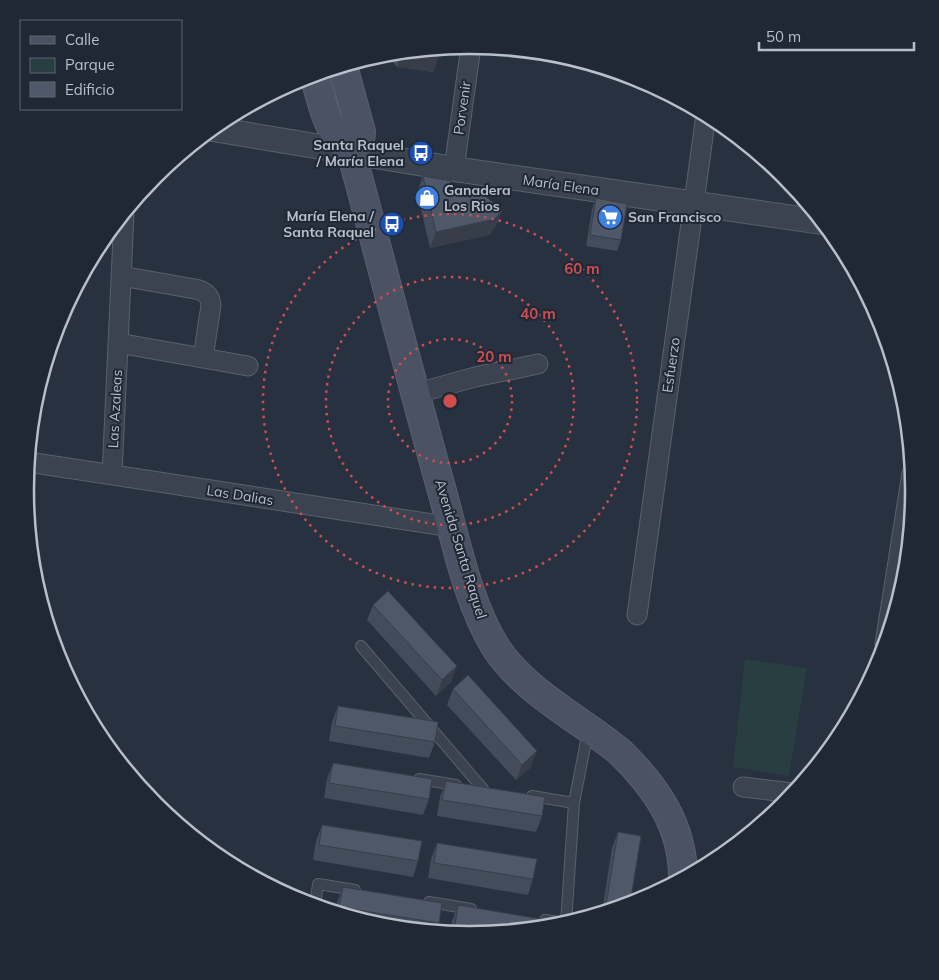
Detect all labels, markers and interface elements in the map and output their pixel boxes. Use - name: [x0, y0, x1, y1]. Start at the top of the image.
- legend: [20, 20, 182, 110]
- scale bar: [759, 20, 914, 52]
- text: 50 m: [766, 27, 801, 46]
- text: Calle: [65, 30, 99, 49]
- text: Parque: [65, 55, 115, 74]
- street label: Porvenir: [449, 79, 475, 136]
- text: Edificio: [65, 80, 115, 99]
- place label: Santa Raquel / María Elena: [313, 136, 404, 170]
- bus stop icon: Santa Raquel / María Elena: [408, 140, 434, 166]
- street label: María Elena: [522, 171, 600, 199]
- place label: Ganadera Los Rios: [444, 181, 511, 215]
- shop icon: Ganadera Los Rios: [414, 185, 440, 211]
- supermarket icon: San Francisco: [597, 204, 623, 230]
- place label: María Elena / Santa Raquel: [283, 207, 375, 241]
- place label: San Francisco: [628, 208, 721, 226]
- bus stop icon: María Elena / Santa Raquel: [379, 211, 405, 237]
- text: 60 m: [564, 259, 600, 278]
- text: 40 m: [520, 304, 556, 323]
- street label: Esfuerzo: [658, 336, 684, 394]
- text: 20 m: [476, 347, 512, 366]
- street label: Las Azaleas: [104, 369, 126, 449]
- centre of rings: [441, 392, 459, 410]
- street label: Avenida Santa Raquel: [431, 477, 491, 621]
- street label: Las Dalias: [205, 481, 275, 509]

